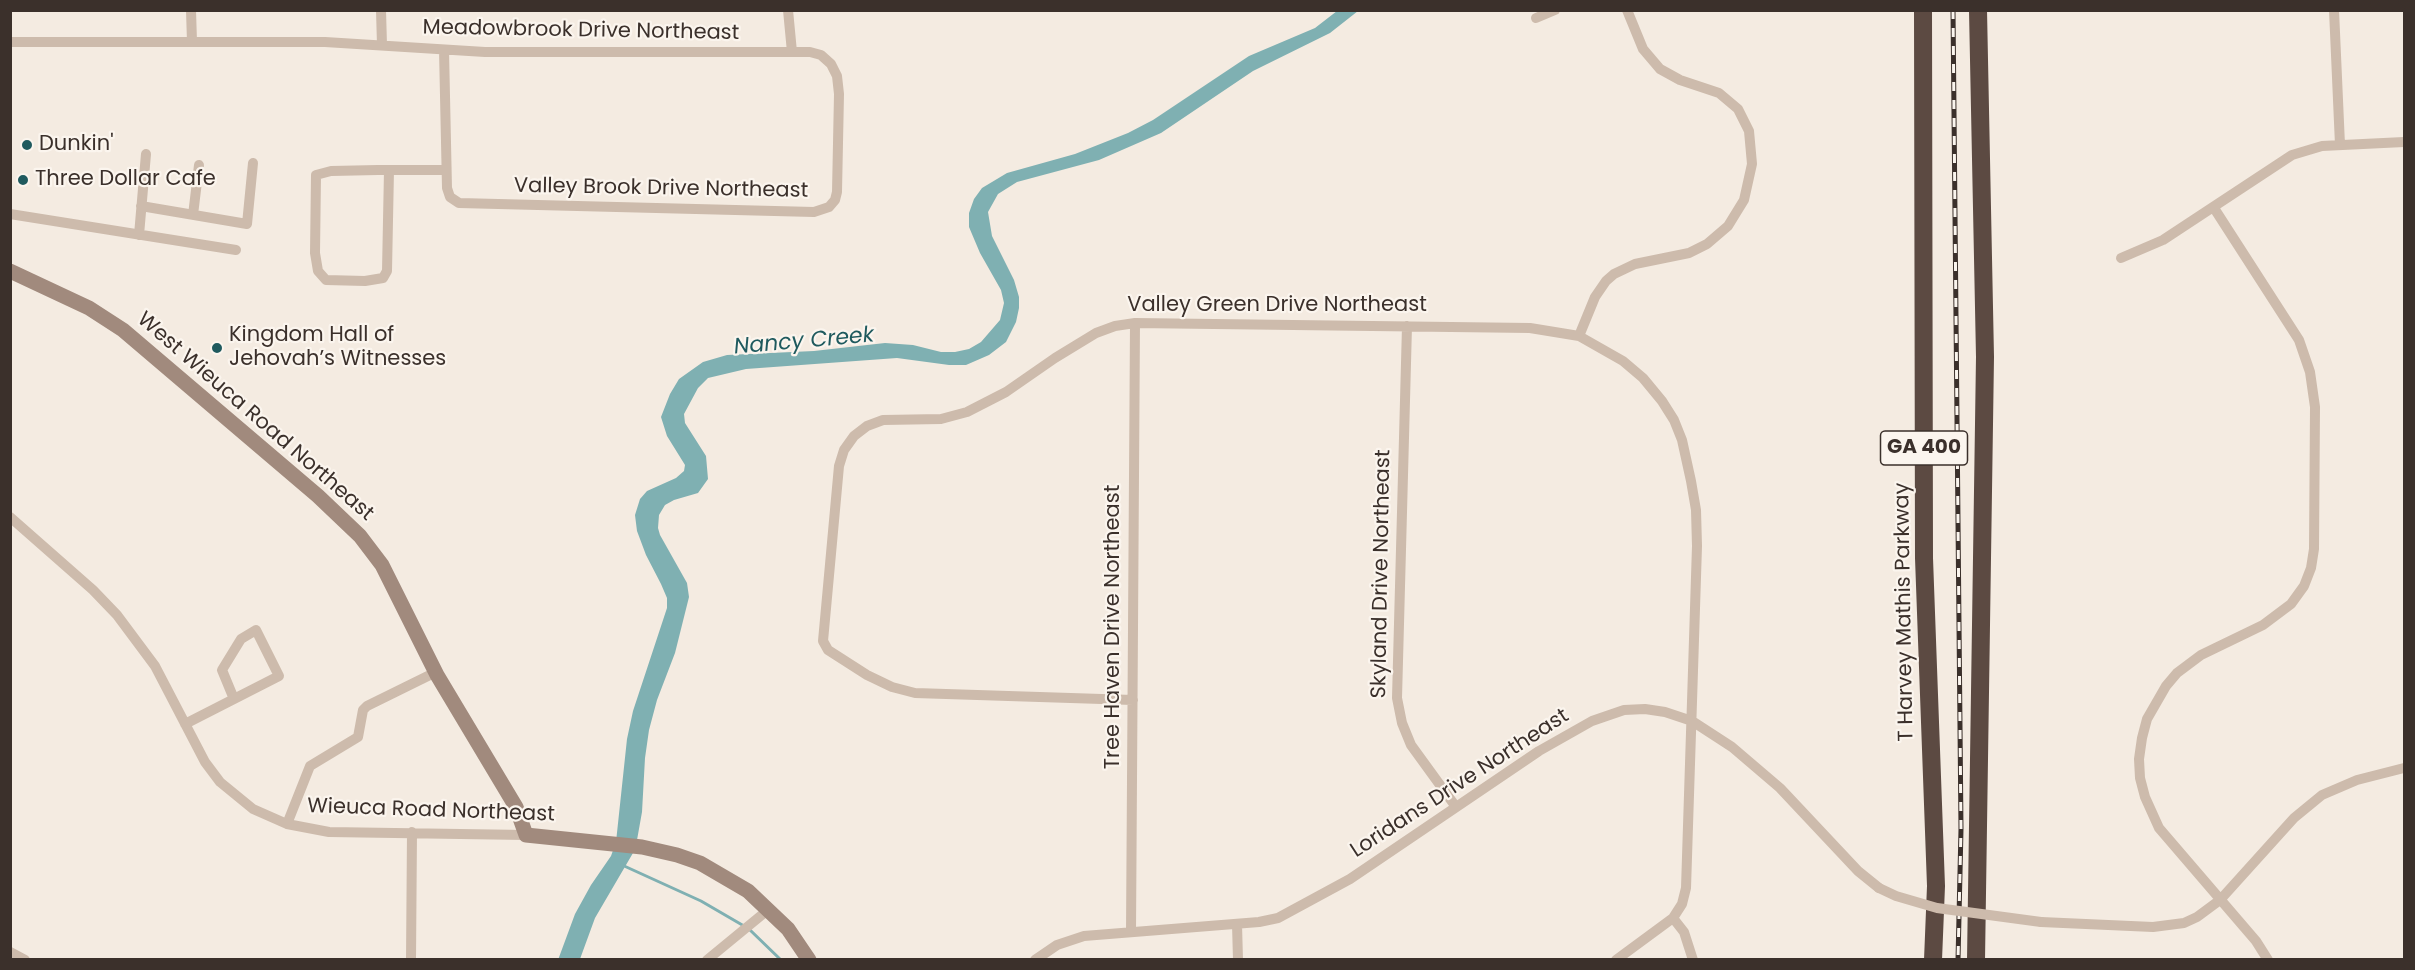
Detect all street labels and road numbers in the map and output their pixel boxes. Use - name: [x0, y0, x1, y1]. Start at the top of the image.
- street label: Meadowbrook Drive Northeast: [422, 16, 740, 46]
- street label: Valley Brook Drive Northeast: [514, 174, 808, 204]
- street label: Valley Green Drive Northeast: [1127, 293, 1427, 319]
- street label: West Wieuca Road Northeast: [131, 307, 379, 527]
- road number: GA 400: [1880, 431, 1968, 465]
- street label: Skyland Drive Northeast: [1367, 449, 1397, 699]
- street label: T Harvey Mathis Parkway: [1890, 482, 1920, 742]
- street label: Tree Haven Drive Northeast: [1101, 485, 1127, 769]
- street label: Loridans Drive Northeast: [1346, 704, 1574, 864]
- street label: Wieuca Road Northeast: [307, 794, 555, 828]

